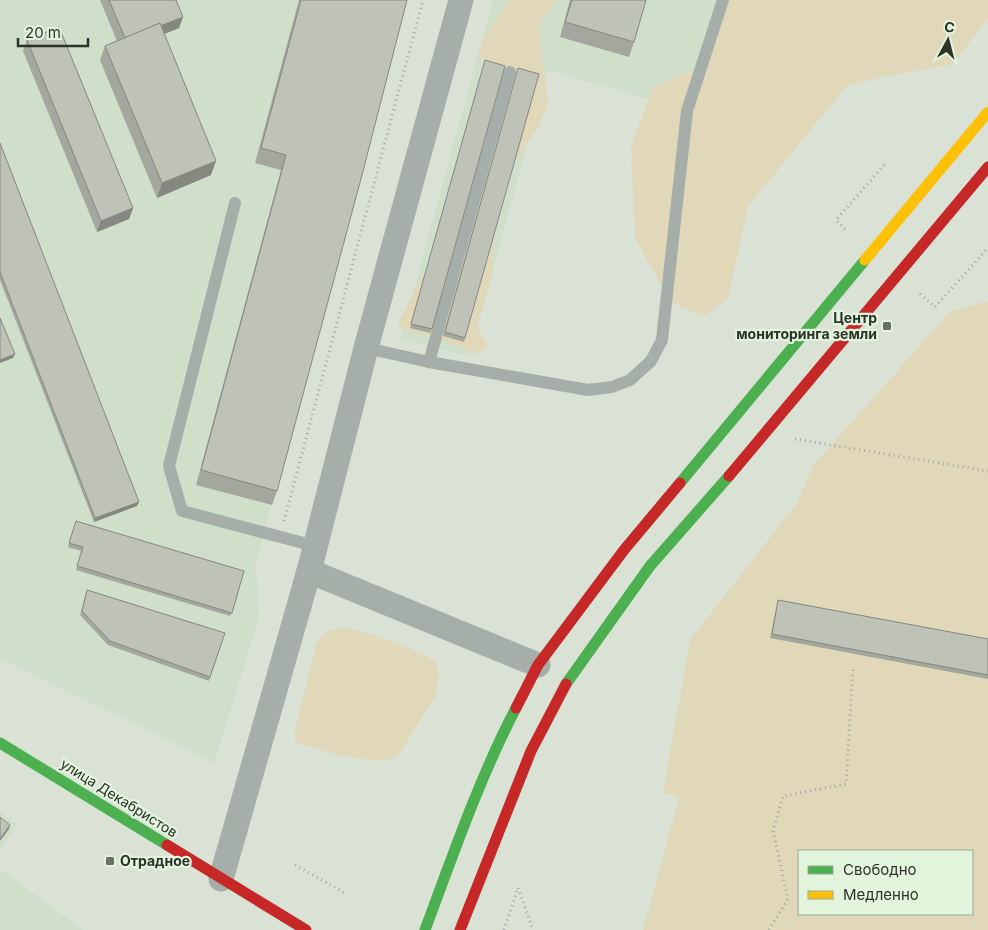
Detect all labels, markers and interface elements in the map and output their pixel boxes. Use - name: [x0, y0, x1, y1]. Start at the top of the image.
- scale bar: [18, 15, 88, 47]
- north arrow: [923, 15, 973, 65]
- text: С: [943, 18, 956, 36]
- text: 20 m: [25, 23, 61, 42]
- place label: Центр мониторинга земли: [736, 309, 877, 342]
- marker: Центр мониторинга земли: [881, 320, 893, 332]
- street label: улица Декабристов: [58, 755, 181, 840]
- legend: [798, 850, 973, 915]
- place label: Отрадное: [120, 852, 190, 869]
- marker: Отрадное: [104, 855, 116, 867]
- text: Свободно: [843, 860, 917, 879]
- text: Медленно: [843, 885, 919, 904]

